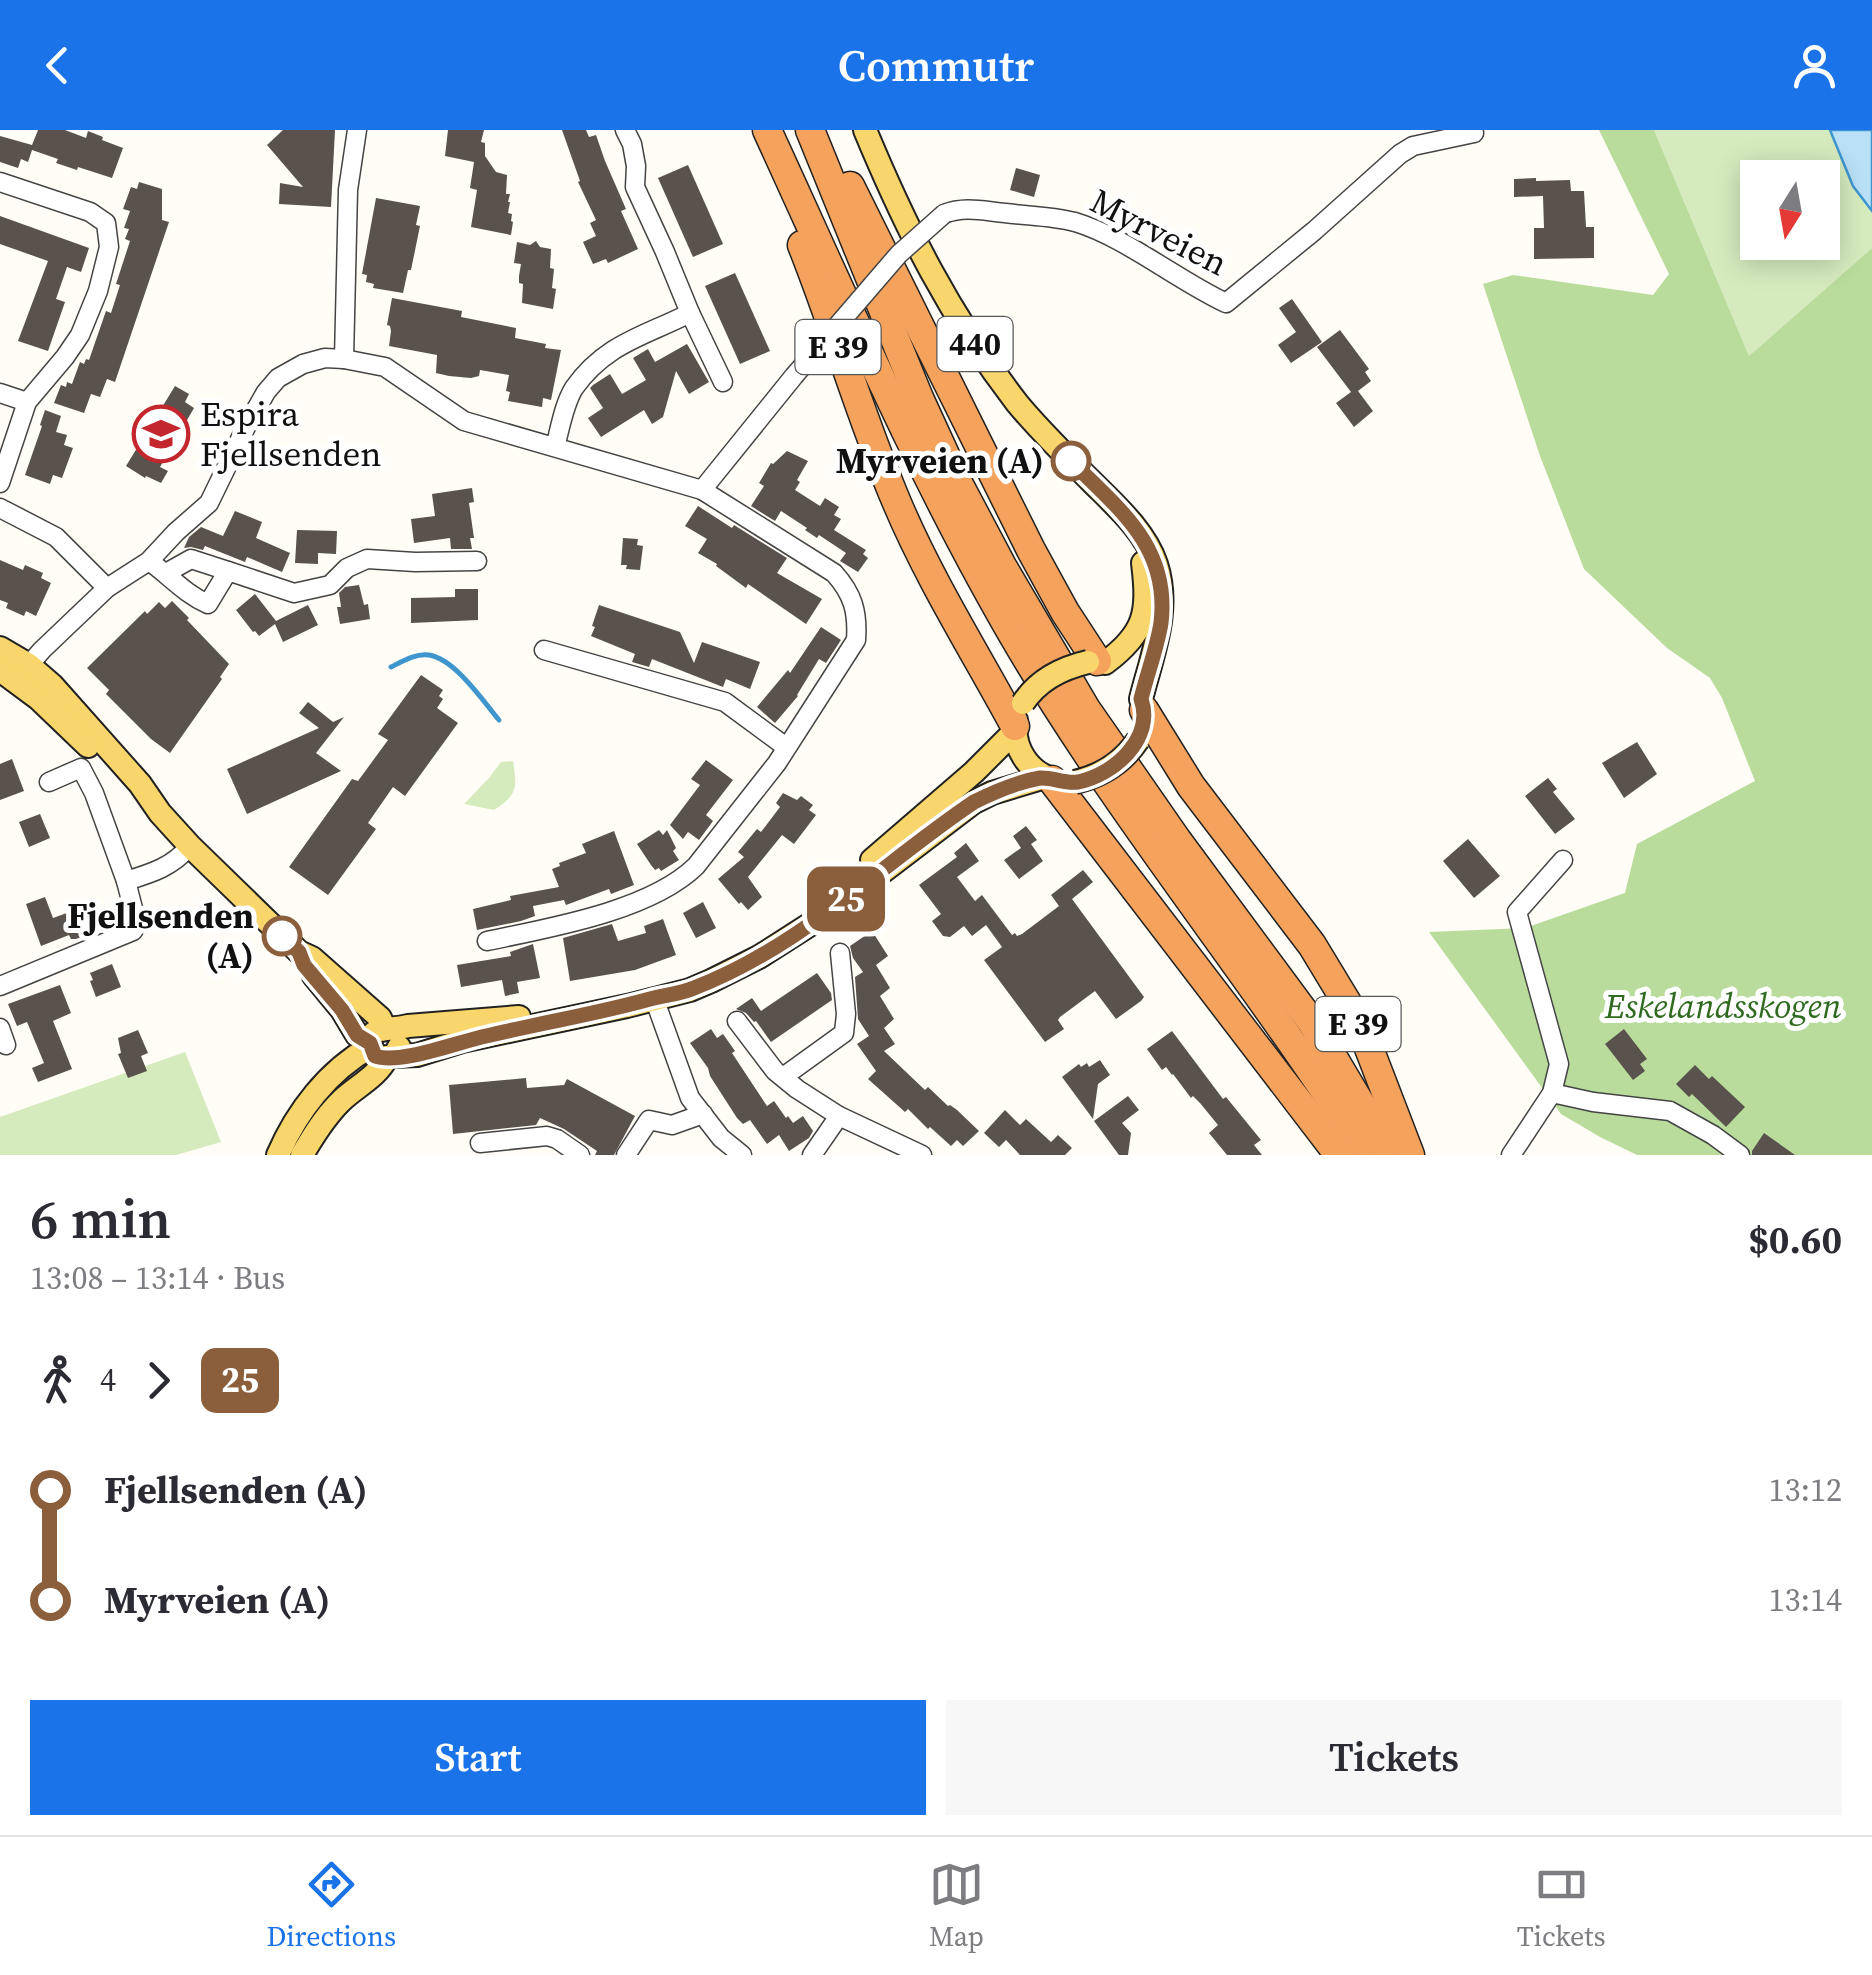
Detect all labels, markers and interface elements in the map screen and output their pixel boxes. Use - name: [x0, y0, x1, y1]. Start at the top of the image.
- text: Commutr: [838, 34, 1034, 96]
- icon: back: [30, 38, 85, 93]
- icon: person: [1787, 38, 1842, 93]
- north arrow: [1740, 160, 1840, 260]
- map controls: [1740, 160, 1840, 260]
- street label: Myrveien: [1082, 177, 1236, 287]
- road number: 440: [938, 317, 1012, 371]
- road number: E 39: [796, 320, 880, 374]
- place label: Espira Fjellsenden: [200, 390, 381, 478]
- school or university icon: Espira Fjellsenden: [131, 404, 191, 464]
- place label: Myrveien (A): [836, 437, 1044, 485]
- marker: Myrveien (A): [1052, 442, 1090, 480]
- line badge: 25: [801, 866, 891, 932]
- text: 25: [827, 875, 865, 923]
- place label: Fjellsenden (A): [67, 892, 254, 980]
- marker: Fjellsenden (A): [263, 917, 301, 955]
- park label: Eskelandsskogen: [1604, 982, 1842, 1030]
- road number: E 39: [1316, 997, 1400, 1051]
- text: 6 min: [30, 1181, 171, 1256]
- text: $0.60: [1748, 1214, 1842, 1266]
- text: 13:08 – 13:14 · Bus: [30, 1256, 285, 1300]
- icon: walk: [30, 1353, 85, 1408]
- icon: forward: [131, 1353, 186, 1408]
- text: 25: [221, 1356, 259, 1404]
- text: 4: [100, 1358, 116, 1402]
- text: Fjellsenden (A): [104, 1464, 368, 1516]
- text: 13:12: [1768, 1468, 1842, 1512]
- text: Myrveien (A): [104, 1574, 330, 1626]
- text: 13:14: [1768, 1578, 1842, 1622]
- button: Start: [30, 1700, 926, 1815]
- button: Tickets: [946, 1700, 1842, 1815]
- tab: Directions: [266, 1857, 396, 1955]
- tab: Map: [929, 1857, 984, 1955]
- tab: Tickets: [1517, 1857, 1606, 1955]

